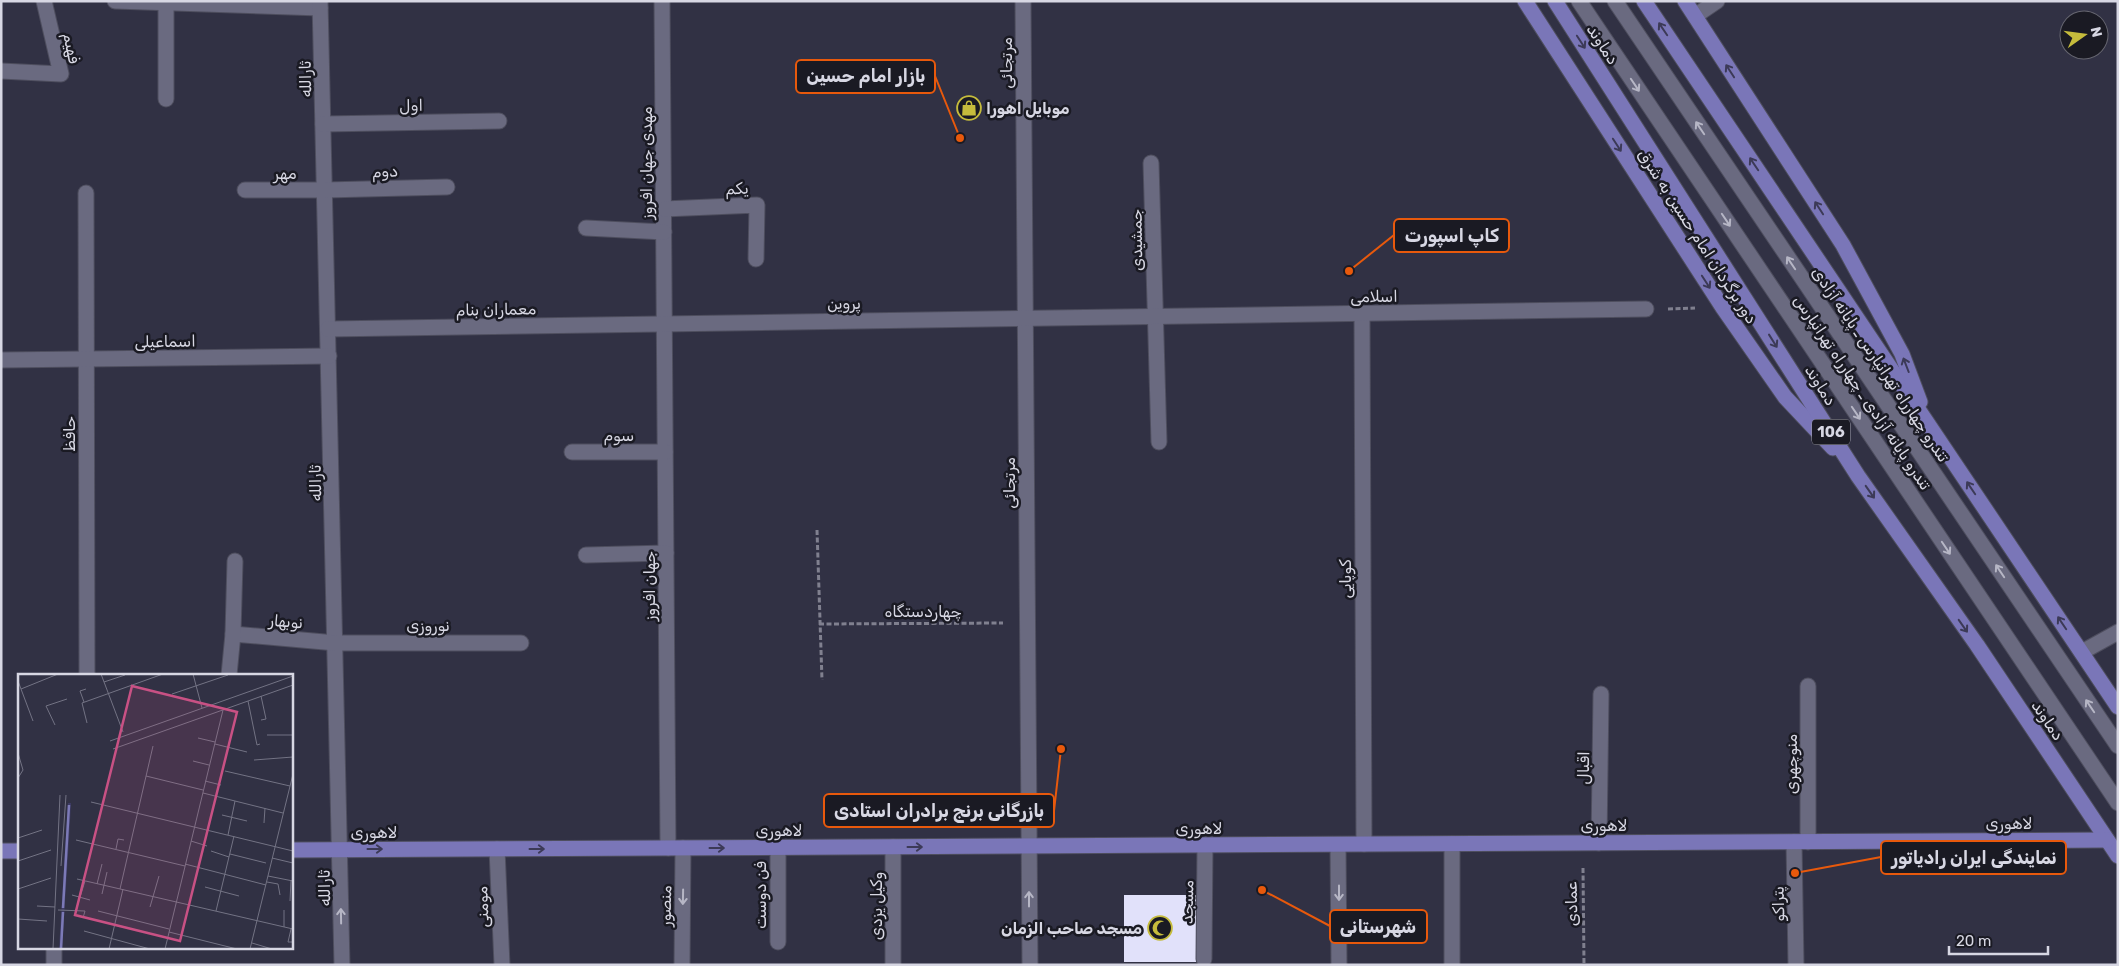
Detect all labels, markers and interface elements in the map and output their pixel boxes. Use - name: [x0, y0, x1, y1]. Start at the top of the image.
- north arrow: [2059, 10, 2109, 60]
- street label: دماوند: [1582, 21, 1623, 69]
- one-way arrow: [1658, 23, 1668, 37]
- text: N: [2087, 25, 2106, 39]
- street label: فهیم: [58, 31, 84, 66]
- one-way arrow: [1576, 35, 1586, 49]
- street label: مرتجائی: [997, 37, 1017, 89]
- street label: ثارالله: [296, 60, 316, 98]
- callout: بازار امام حسین: [796, 60, 935, 93]
- text: بازار امام حسین: [807, 65, 925, 88]
- one-way arrow: [1725, 65, 1735, 79]
- one-way arrow: [1631, 78, 1641, 92]
- shop icon: موبایل اهورا: [956, 95, 982, 121]
- street label: اول: [399, 96, 423, 116]
- place label: موبایل اهورا: [986, 99, 1070, 118]
- street label: مهدی جهان افروز: [637, 106, 657, 221]
- one-way arrow: [1695, 121, 1706, 135]
- one-way arrow: [1613, 138, 1623, 152]
- street label: دور برگردان امام حسین به شرق: [1633, 145, 1761, 328]
- one-way arrow: [1748, 158, 1758, 172]
- street label: دوم: [372, 162, 398, 182]
- street label: مهر: [272, 164, 297, 184]
- street label: یکم: [725, 179, 749, 199]
- one-way arrow: [1814, 201, 1824, 215]
- street label: جمشیدی: [1126, 209, 1147, 271]
- one-way arrow: [1721, 213, 1731, 227]
- callout: کاپ اسپورت: [1394, 219, 1509, 252]
- text: کاپ اسپورت: [1405, 225, 1499, 248]
- one-way arrow: [1786, 256, 1796, 270]
- street label: تندرو چهارراه تهرانپارس ـ پایانه آزادی: [1807, 263, 1953, 466]
- one-way arrow: [1701, 274, 1711, 288]
- street label: اسلامی: [1350, 287, 1398, 306]
- street label: تندرو پایانه آزادی ـ چهارراه تهرانپارس: [1789, 291, 1935, 494]
- street label: پروین: [827, 294, 861, 314]
- street label: معماران بنام: [456, 299, 537, 321]
- street label: اسماعیلی: [134, 331, 196, 352]
- one-way arrow: [1768, 334, 1778, 348]
- one-way arrow: [1901, 358, 1910, 373]
- street label: دماوند: [1800, 361, 1840, 410]
- one-way arrow: [1851, 406, 1861, 420]
- street label: حافظ: [60, 416, 79, 452]
- road number: 106: [1812, 420, 1850, 444]
- street label: سوم: [604, 426, 634, 446]
- street label: مرتجائی: [1000, 457, 1020, 509]
- street label: ثارالله: [306, 464, 326, 502]
- one-way arrow: [1966, 482, 1976, 496]
- one-way arrow: [1865, 485, 1875, 499]
- one-way arrow: [1941, 541, 1951, 555]
- street label: جهان افروز: [640, 551, 660, 622]
- street label: کوپایی: [1336, 559, 1356, 599]
- one-way arrow: [1995, 565, 2005, 579]
- street label: چهاردستگاه: [884, 602, 962, 622]
- street label: نوبهار: [267, 610, 304, 633]
- street label: نوروزی: [406, 616, 450, 636]
- one-way arrow: [2057, 616, 2067, 630]
- one-way arrow: [1958, 618, 1968, 632]
- inset map: [18, 674, 292, 948]
- street label: دماوند: [2027, 697, 2068, 745]
- one-way arrow: [2085, 699, 2096, 713]
- street label: منوچهری: [1782, 734, 1802, 794]
- street label: اقبال: [1574, 751, 1593, 785]
- callout: بازرگانی برنج برادران استادی: [824, 794, 1054, 827]
- text: بازرگانی برنج برادران استادی: [834, 800, 1044, 824]
- street label: لاهوری: [1986, 814, 2032, 834]
- street label: لاهوری: [1581, 816, 1627, 836]
- street label: لاهوری: [1176, 819, 1222, 839]
- street label: لاهوری: [756, 821, 802, 841]
- street label: لاهوری: [351, 823, 397, 843]
- callout: نمایندگی ایران رادیاتور: [1881, 841, 2066, 874]
- one-way arrow: [906, 842, 923, 852]
- one-way arrow: [709, 843, 725, 853]
- one-way arrow: [529, 844, 545, 853]
- one-way arrow: [367, 845, 383, 854]
- text: نمایندگی ایران رادیاتور: [1890, 847, 2057, 869]
- street label: فن دوست: [751, 861, 771, 929]
- street label: ثارالله: [315, 869, 335, 907]
- street label: وکیل یزدی: [867, 872, 887, 940]
- street label: مسجد: [1178, 880, 1197, 924]
- street label: عمادی: [1562, 881, 1581, 926]
- street label: منصور: [656, 885, 676, 928]
- one-way arrow: [1334, 885, 1344, 901]
- street label: مومنی: [472, 886, 494, 928]
- street label: پتراکو: [1769, 886, 1789, 922]
- one-way arrow: [678, 888, 688, 904]
- one-way arrow: [1024, 891, 1034, 907]
- one-way arrow: [336, 908, 346, 924]
- callout: شهرستانی: [1330, 910, 1427, 943]
- mosque icon: مسجد صاحب الزمان: [1147, 915, 1173, 941]
- text: شهرستانی: [1340, 916, 1416, 938]
- place label: مسجد صاحب الزمان: [1001, 919, 1142, 938]
- scale bar: [1949, 924, 2048, 956]
- text: 20 m: [1956, 932, 1991, 950]

